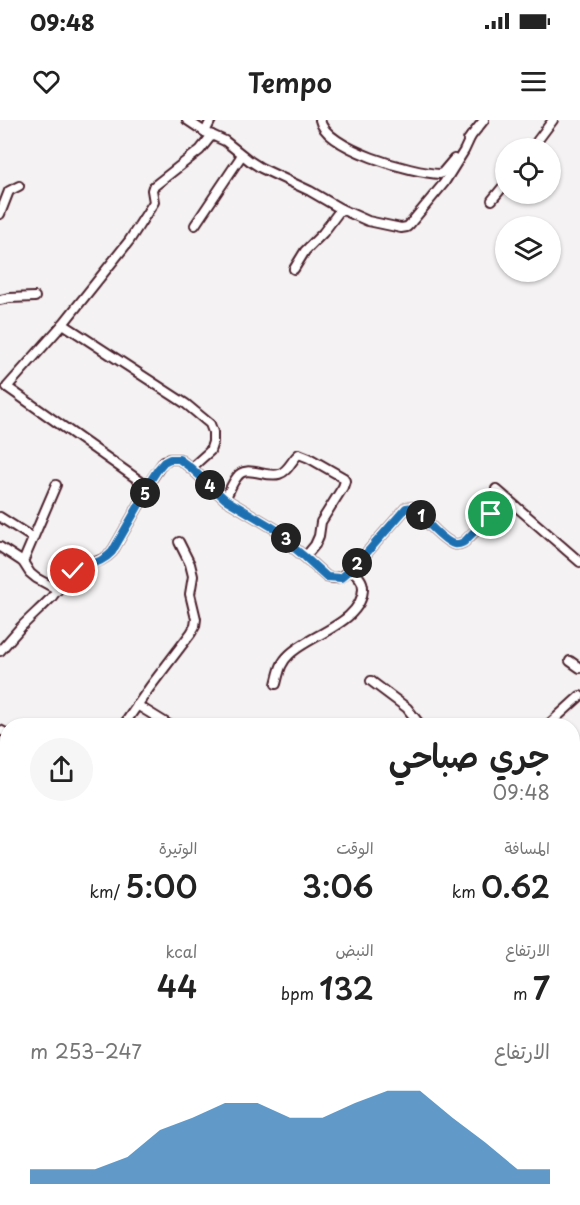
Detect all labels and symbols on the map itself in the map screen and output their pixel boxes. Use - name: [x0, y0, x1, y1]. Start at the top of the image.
- pin: 4: [195, 470, 225, 500]
- pin: 5: [130, 478, 160, 508]
- pin: [465, 488, 516, 539]
- pin: 1: [406, 500, 436, 530]
- pin: 3: [271, 523, 301, 553]
- pin: [47, 545, 98, 596]
- pin: 2: [342, 548, 372, 578]

